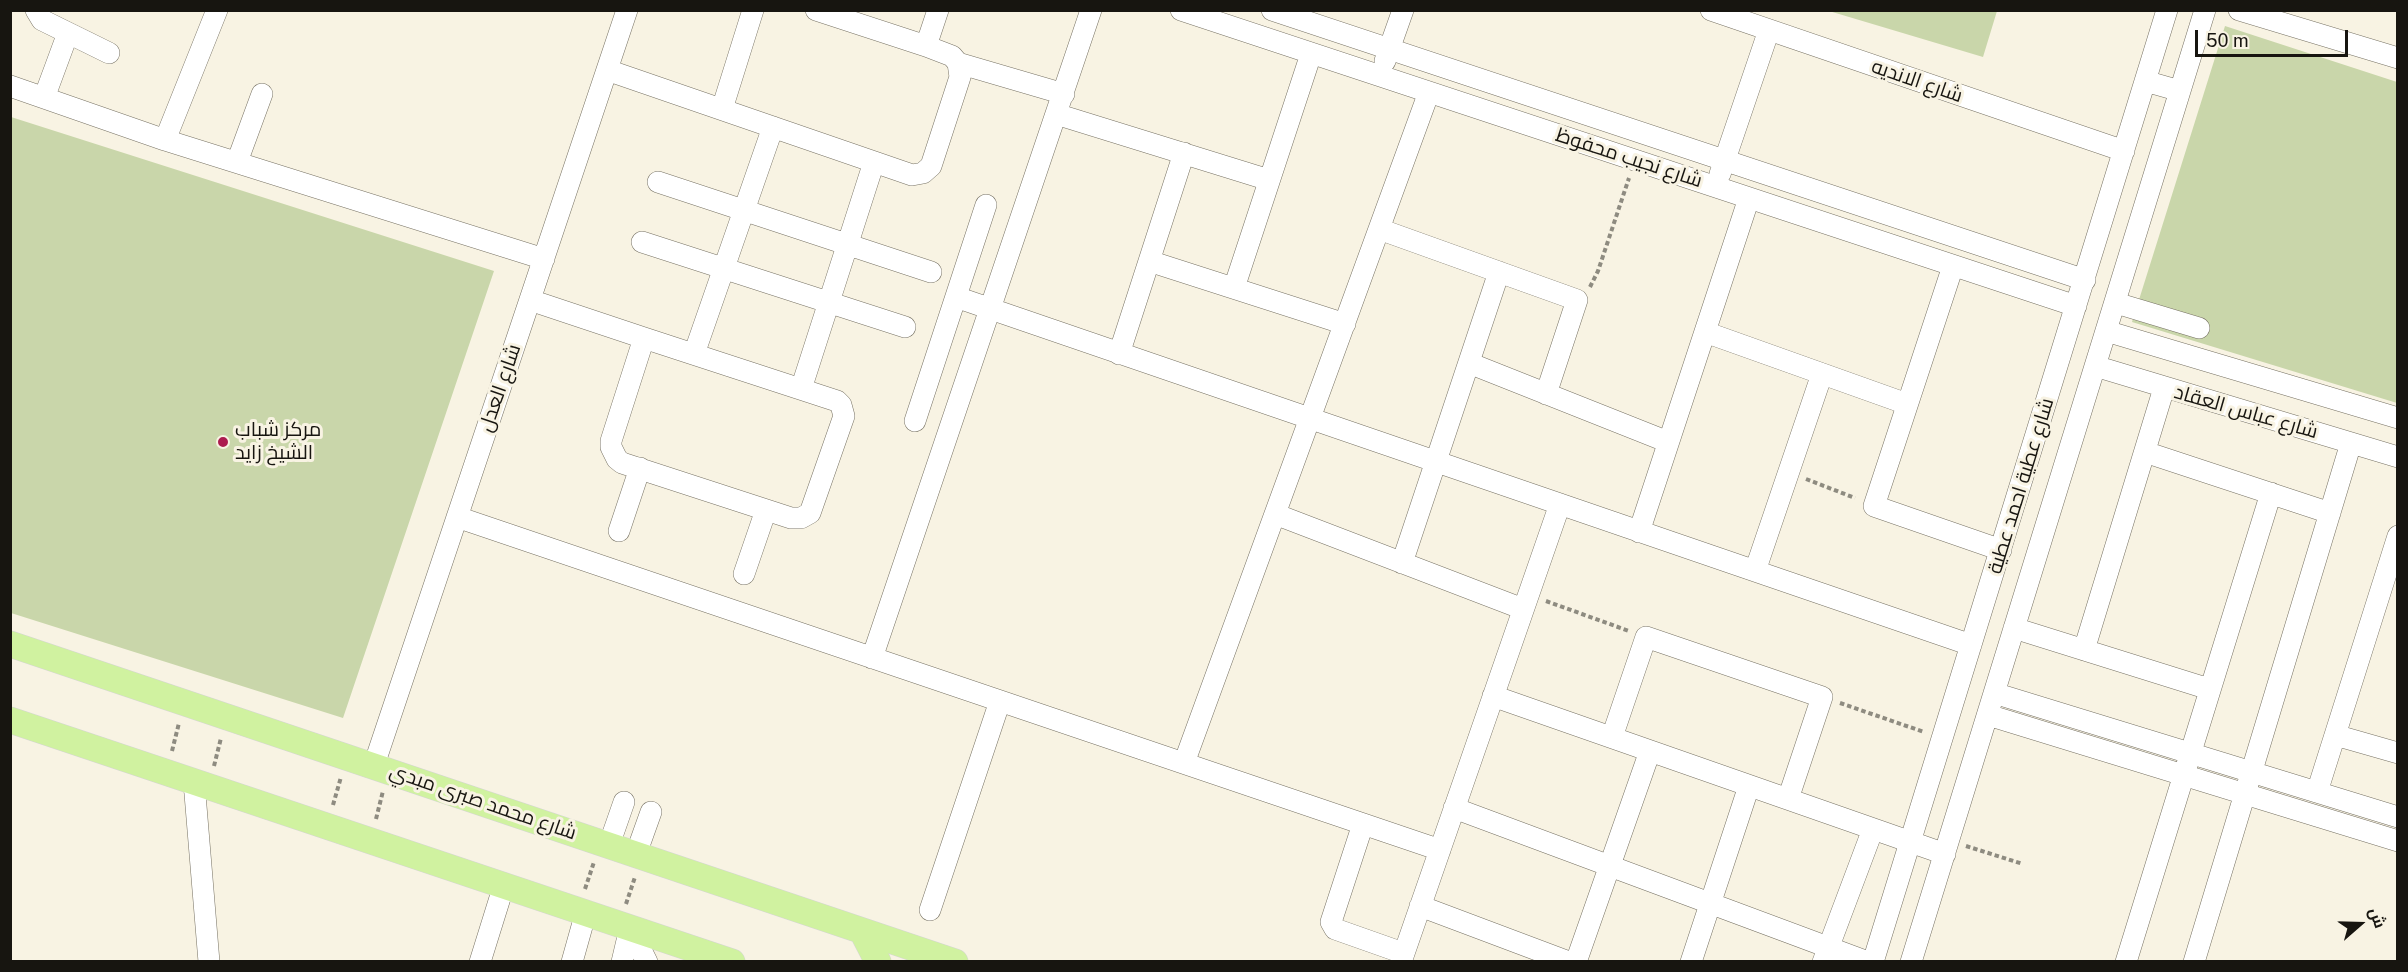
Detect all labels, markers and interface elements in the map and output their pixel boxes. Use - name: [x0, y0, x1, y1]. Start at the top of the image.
- scale bar: [2198, 18, 2351, 56]
- text: 50 m: [2206, 30, 2249, 51]
- street label: شارع الانديه: [1868, 54, 1966, 108]
- street label: شارع نجيب محفوظ: [1553, 123, 1705, 193]
- street label: شارع العدل: [474, 341, 526, 435]
- street label: شارع عباس العقاد: [2171, 380, 2321, 444]
- street label: شارع عطية احمد عطية: [1983, 395, 2059, 577]
- place label: مركز شباب الشيخ زايد: [235, 418, 321, 465]
- marker: مركز شباب الشيخ زايد: [216, 435, 230, 449]
- street label: شارع محمد صبرى مبدي: [386, 759, 580, 845]
- north arrow: [2330, 894, 2390, 954]
- text: ش: [2365, 905, 2390, 931]

